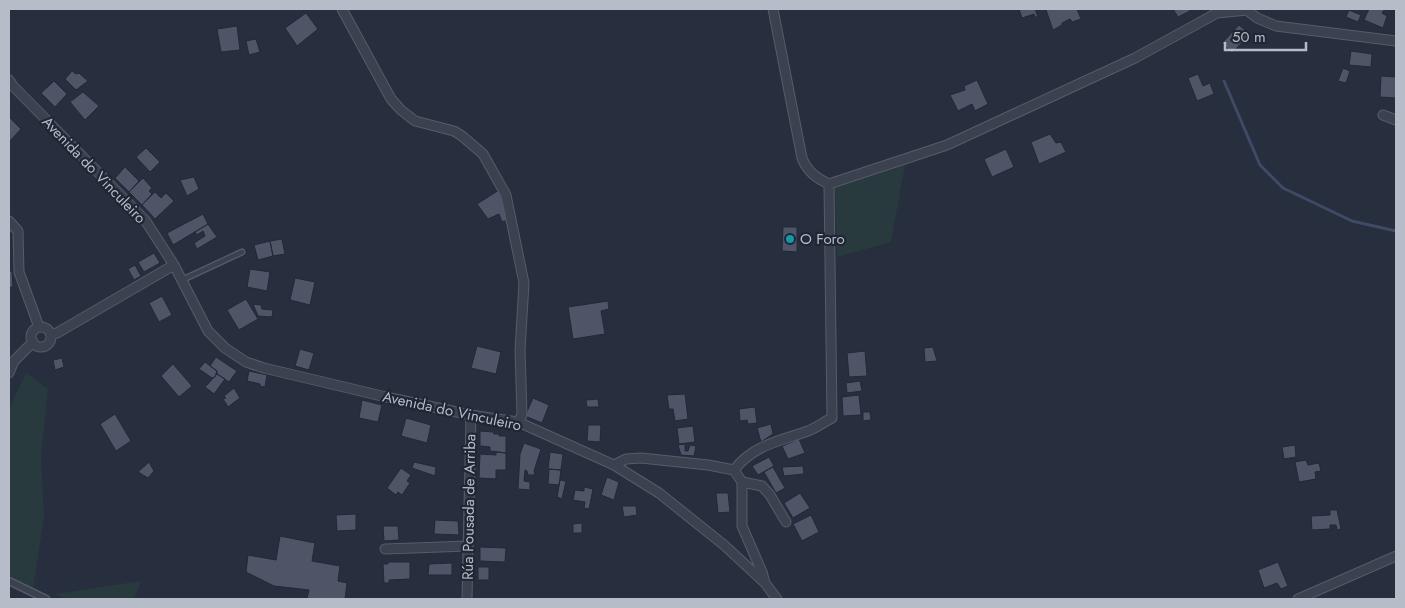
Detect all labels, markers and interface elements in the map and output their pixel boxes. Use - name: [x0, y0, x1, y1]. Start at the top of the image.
- scale bar: [1225, 20, 1306, 52]
- text: 50 m: [1232, 26, 1266, 48]
- street label: Avenida do Vinculeiro: [37, 111, 151, 229]
- place label: O Foro: [800, 228, 845, 250]
- marker: O Foro: [784, 233, 796, 245]
- street label: Avenida do Vinculeiro: [381, 386, 523, 436]
- street label: Rúa Pousada de Arriba: [457, 434, 481, 580]

